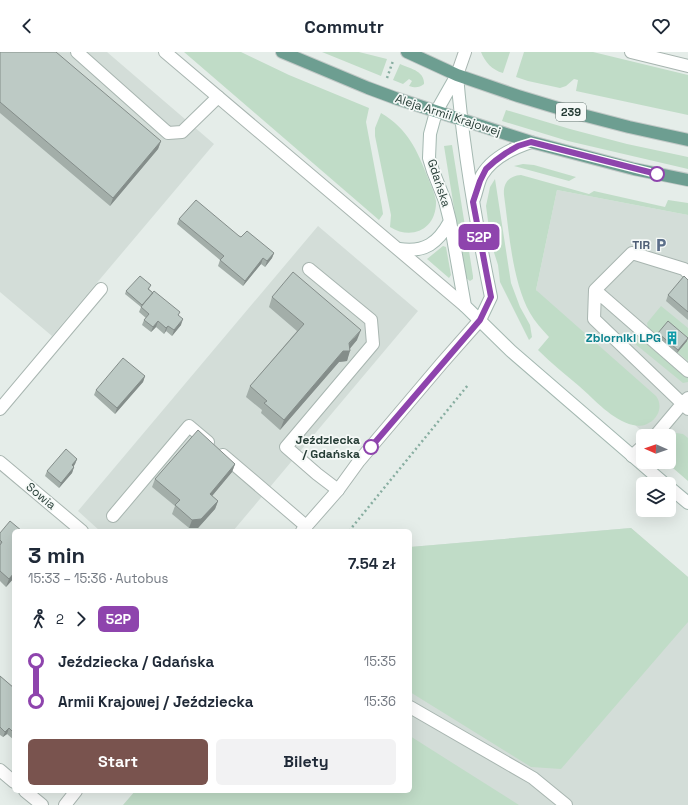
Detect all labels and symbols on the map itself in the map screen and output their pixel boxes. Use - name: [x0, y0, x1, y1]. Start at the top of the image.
- street label: Aleja Armii Krajowej: [393, 90, 503, 140]
- road number: 239: [556, 103, 586, 121]
- street label: Gdańska: [424, 157, 454, 209]
- unlabelled marker: [649, 166, 665, 182]
- line badge: 52P: [456, 224, 502, 250]
- place label: TIR: [632, 237, 650, 253]
- parking icon: TIR: [653, 237, 669, 253]
- place label: Zbiorniki LPG: [586, 330, 661, 346]
- building icon: Zbiorniki LPG: [664, 330, 680, 346]
- north arrow: [636, 429, 676, 469]
- place label: Jeździecka / Gdańska: [296, 432, 360, 462]
- marker: Jeździecka / Gdańska: [363, 439, 379, 455]
- street label: Sowia: [23, 479, 59, 513]

